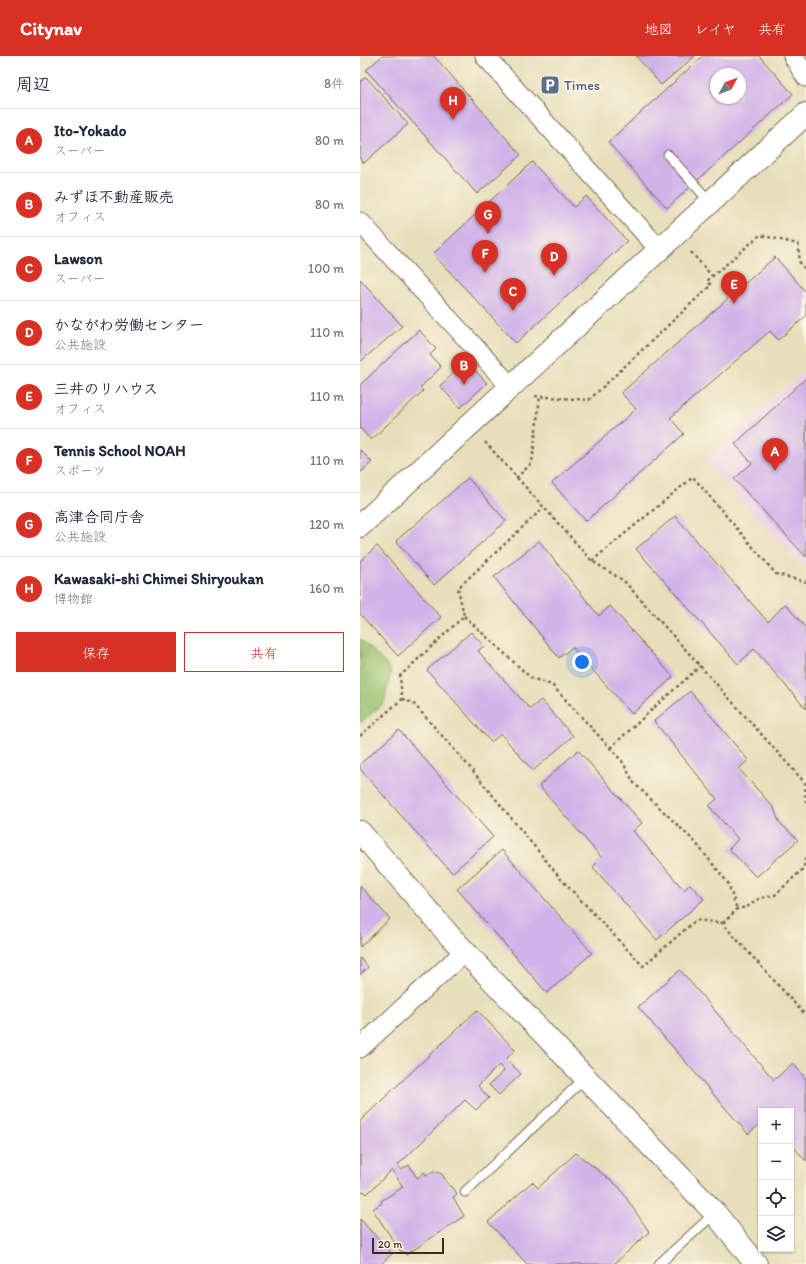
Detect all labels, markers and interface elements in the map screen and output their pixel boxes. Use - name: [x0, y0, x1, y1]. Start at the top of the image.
- text: Citynav: [20, 17, 82, 40]
- text: 地図: [645, 21, 673, 38]
- text: レイヤ: [695, 21, 736, 38]
- text: 共有: [758, 21, 786, 38]
- north arrow: [710, 68, 746, 104]
- text: 周辺: [16, 74, 50, 94]
- parking icon: Times: [539, 74, 561, 96]
- text: 8件: [324, 76, 344, 91]
- place label: Times: [564, 77, 600, 94]
- pin: H: [440, 87, 466, 120]
- text: Ito-Yokado: [54, 122, 126, 140]
- text: A: [25, 133, 33, 148]
- text: 80 m: [315, 133, 344, 148]
- text: スーパー: [54, 143, 105, 158]
- text: みずほ不動産販売: [54, 188, 174, 206]
- text: B: [25, 197, 33, 212]
- text: 80 m: [315, 197, 344, 212]
- pin: G: [475, 201, 501, 234]
- text: オフィス: [54, 209, 106, 224]
- pin: F: [472, 240, 498, 273]
- pin: D: [541, 243, 567, 276]
- text: Lawson: [54, 250, 102, 268]
- text: C: [25, 261, 33, 276]
- text: 100 m: [308, 261, 344, 276]
- text: スーパー: [54, 271, 105, 286]
- pin: E: [721, 271, 747, 304]
- pin: C: [500, 278, 526, 311]
- text: かながわ労働センター: [54, 316, 204, 334]
- text: D: [25, 325, 33, 340]
- text: 110 m: [310, 325, 344, 340]
- text: 公共施設: [54, 337, 106, 352]
- pin: B: [451, 352, 477, 385]
- text: 三井のリハウス: [54, 380, 158, 398]
- text: E: [25, 389, 33, 404]
- text: 110 m: [310, 389, 344, 404]
- text: オフィス: [54, 401, 106, 416]
- pin: A: [762, 438, 788, 471]
- text: Tennis School NOAH: [54, 442, 186, 460]
- text: F: [26, 453, 32, 468]
- text: 110 m: [310, 453, 344, 468]
- text: スポーツ: [54, 463, 106, 478]
- text: 高津合同庁舎: [54, 508, 144, 526]
- text: G: [25, 517, 33, 532]
- text: 120 m: [309, 517, 344, 532]
- text: 公共施設: [54, 529, 106, 544]
- text: Kawasaki-shi Chimei Shiryoukan: [54, 570, 264, 588]
- text: H: [25, 581, 34, 596]
- text: 160 m: [309, 581, 344, 596]
- text: 博物館: [54, 591, 93, 606]
- button: 保存: [16, 632, 176, 672]
- button: 共有: [184, 632, 344, 672]
- your location: [572, 652, 592, 672]
- map controls: [758, 1108, 794, 1252]
- button: +: [758, 1108, 794, 1144]
- button: −: [758, 1144, 794, 1180]
- button: locate: [758, 1180, 794, 1216]
- button: layers: [758, 1216, 794, 1252]
- scale bar: [372, 1236, 444, 1255]
- text: 20 m: [378, 1238, 402, 1251]

